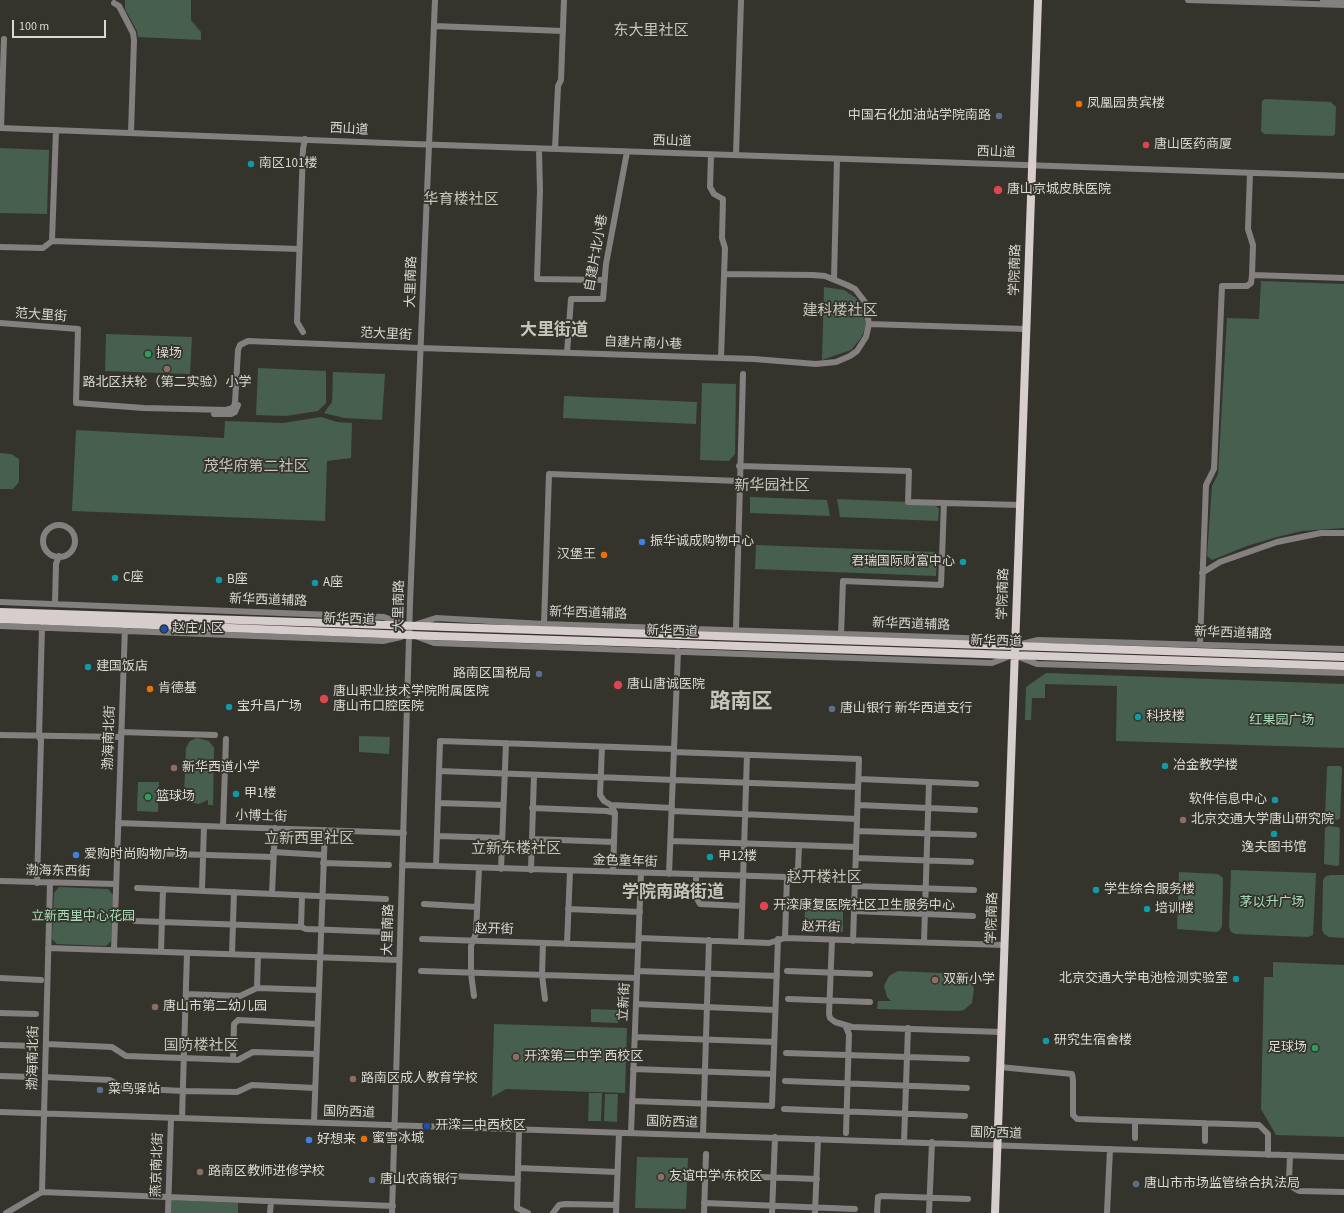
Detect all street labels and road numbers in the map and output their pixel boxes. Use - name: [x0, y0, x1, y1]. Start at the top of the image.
- street label: 西山道: [329, 121, 369, 139]
- street label: 西山道: [652, 134, 692, 150]
- street label: 西山道: [976, 145, 1016, 161]
- street label: 自建片北小巷: [583, 213, 611, 293]
- street label: 学院南路: [1007, 244, 1025, 296]
- street label: 大里南路: [403, 256, 421, 308]
- street label: 范大里街: [15, 306, 67, 326]
- street label: 范大里街: [360, 326, 412, 344]
- street label: 自建片南小巷: [604, 335, 682, 353]
- street label: 学院南路: [995, 568, 1013, 620]
- street label: 大里南路: [392, 580, 408, 632]
- street label: 新华西道辅路: [229, 592, 307, 610]
- street label: 新华西道辅路: [549, 605, 627, 623]
- street label: 新华西道: [323, 611, 375, 629]
- street label: 新华西道辅路: [872, 616, 950, 634]
- street label: 新华西道: [646, 623, 698, 641]
- street label: 新华西道辅路: [1194, 625, 1272, 643]
- street label: 新华西道: [970, 633, 1022, 651]
- street label: 渤海南北街: [101, 705, 119, 771]
- street label: 小博士街: [235, 808, 287, 826]
- street label: 金色童年街: [592, 853, 658, 871]
- street label: 渤海东西街: [25, 864, 91, 880]
- street label: 学院南路: [984, 892, 1002, 944]
- street label: 大里南路: [380, 904, 398, 956]
- street label: 赵开街: [801, 920, 841, 936]
- street label: 赵开街: [474, 922, 514, 938]
- street label: 立新街: [616, 982, 634, 1022]
- street label: 渤海南北街: [26, 1025, 42, 1091]
- street label: 国防西道: [323, 1104, 375, 1122]
- street label: 国防西道: [646, 1114, 698, 1132]
- street label: 国防西道: [970, 1125, 1022, 1143]
- street label: 燕京南北街: [149, 1132, 167, 1198]

